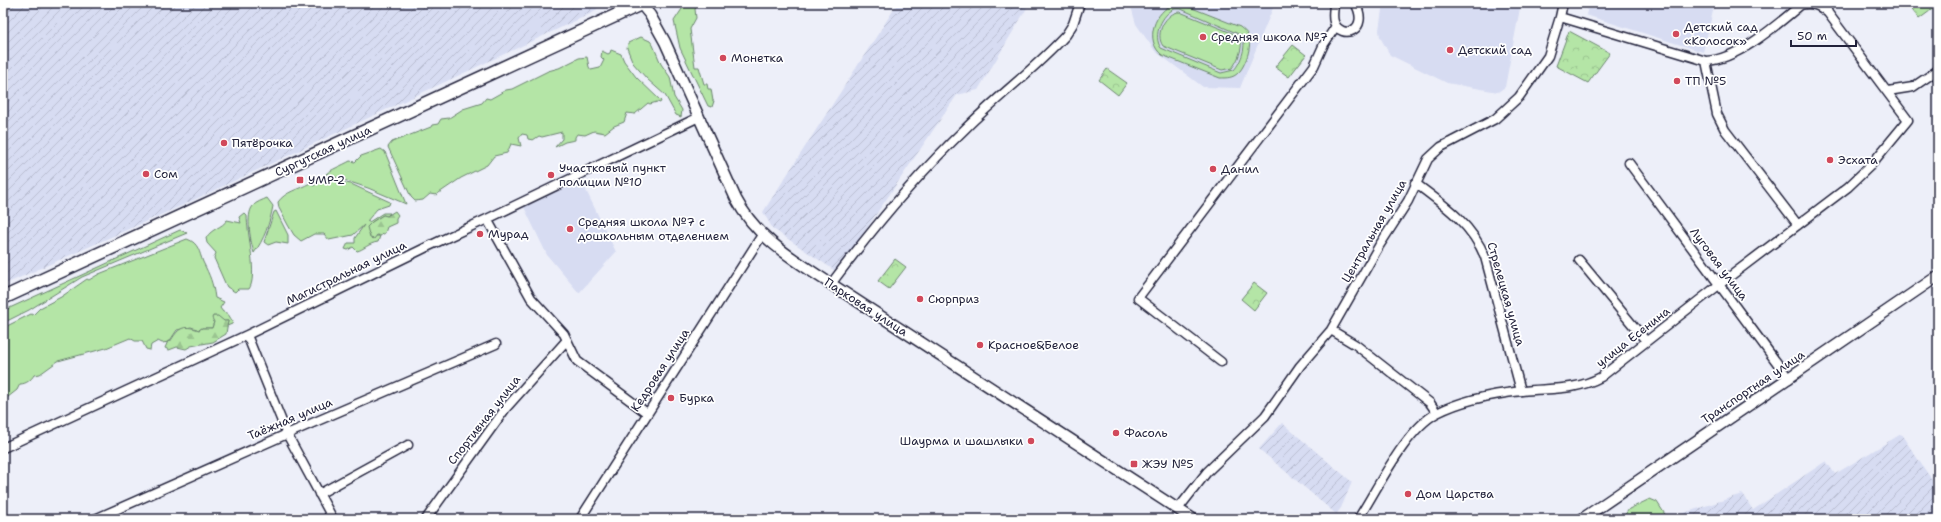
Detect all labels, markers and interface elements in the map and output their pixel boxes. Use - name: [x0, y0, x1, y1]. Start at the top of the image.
- place label: Детский сад «Колосок»: [1684, 19, 1758, 49]
- scale bar: [1791, 22, 1856, 48]
- text: 50 m: [1797, 28, 1827, 44]
- place label: Средняя школа №7: [1211, 29, 1328, 45]
- marker: Детский сад «Колосок»: [1671, 29, 1681, 39]
- marker: Средняя школа №7: [1198, 32, 1208, 42]
- place label: Детский сад: [1458, 42, 1532, 58]
- marker: Детский сад: [1445, 45, 1455, 55]
- place label: Монетка: [731, 50, 784, 66]
- marker: Монетка: [718, 53, 728, 63]
- place label: ТП №5: [1685, 73, 1726, 89]
- marker: ТП №5: [1672, 76, 1682, 86]
- street label: Сургутская улица: [272, 121, 374, 180]
- place label: Пятёрочка: [232, 135, 293, 151]
- marker: Пятёрочка: [219, 138, 229, 148]
- place label: Эсхата: [1838, 152, 1878, 168]
- marker: Эсхата: [1825, 155, 1835, 165]
- place label: Участковый пункт полиции №10: [559, 160, 667, 190]
- place label: Данил: [1221, 161, 1259, 177]
- marker: Данил: [1208, 164, 1218, 174]
- place label: Сом: [154, 166, 178, 182]
- marker: Сом: [141, 169, 151, 179]
- marker: Участковый пункт полиции №10: [546, 170, 556, 180]
- place label: УМР-2: [308, 172, 345, 188]
- marker: УМР-2: [295, 175, 305, 185]
- street label: Центральная улица: [1338, 176, 1410, 286]
- place label: Средняя школа №7 с дошкольным отделением: [578, 214, 729, 244]
- marker: Средняя школа №7 с дошкольным отделением: [565, 224, 575, 234]
- street label: Луговая улица: [1686, 224, 1752, 304]
- place label: Мурад: [488, 226, 529, 242]
- marker: Мурад: [475, 229, 485, 239]
- street label: Магистральная улица: [283, 237, 409, 309]
- street label: Стрелецкая улица: [1483, 240, 1529, 348]
- street label: Парковая улица: [821, 274, 911, 340]
- place label: Сюрприз: [928, 291, 979, 307]
- marker: Сюрприз: [915, 294, 925, 304]
- street label: улица Есенина: [1593, 303, 1674, 371]
- street label: Кедровая улица: [627, 325, 693, 415]
- place label: Красное&Белое: [988, 337, 1079, 353]
- marker: Красное&Белое: [975, 340, 985, 350]
- street label: Транспортная улица: [1698, 346, 1808, 428]
- street label: Спортивная улица: [444, 372, 524, 468]
- place label: Бурка: [679, 390, 715, 406]
- marker: Бурка: [666, 393, 676, 403]
- street label: Таёжная улица: [245, 394, 335, 444]
- place label: Фасоль: [1124, 425, 1168, 441]
- marker: Фасоль: [1111, 428, 1121, 438]
- place label: Шаурма и шашлыки: [900, 433, 1023, 449]
- marker: Шаурма и шашлыки: [1026, 436, 1036, 446]
- place label: ЖЭУ №5: [1142, 456, 1194, 472]
- marker: ЖЭУ №5: [1129, 459, 1139, 469]
- place label: Дом Царства: [1416, 486, 1494, 502]
- marker: Дом Царства: [1403, 489, 1413, 499]

